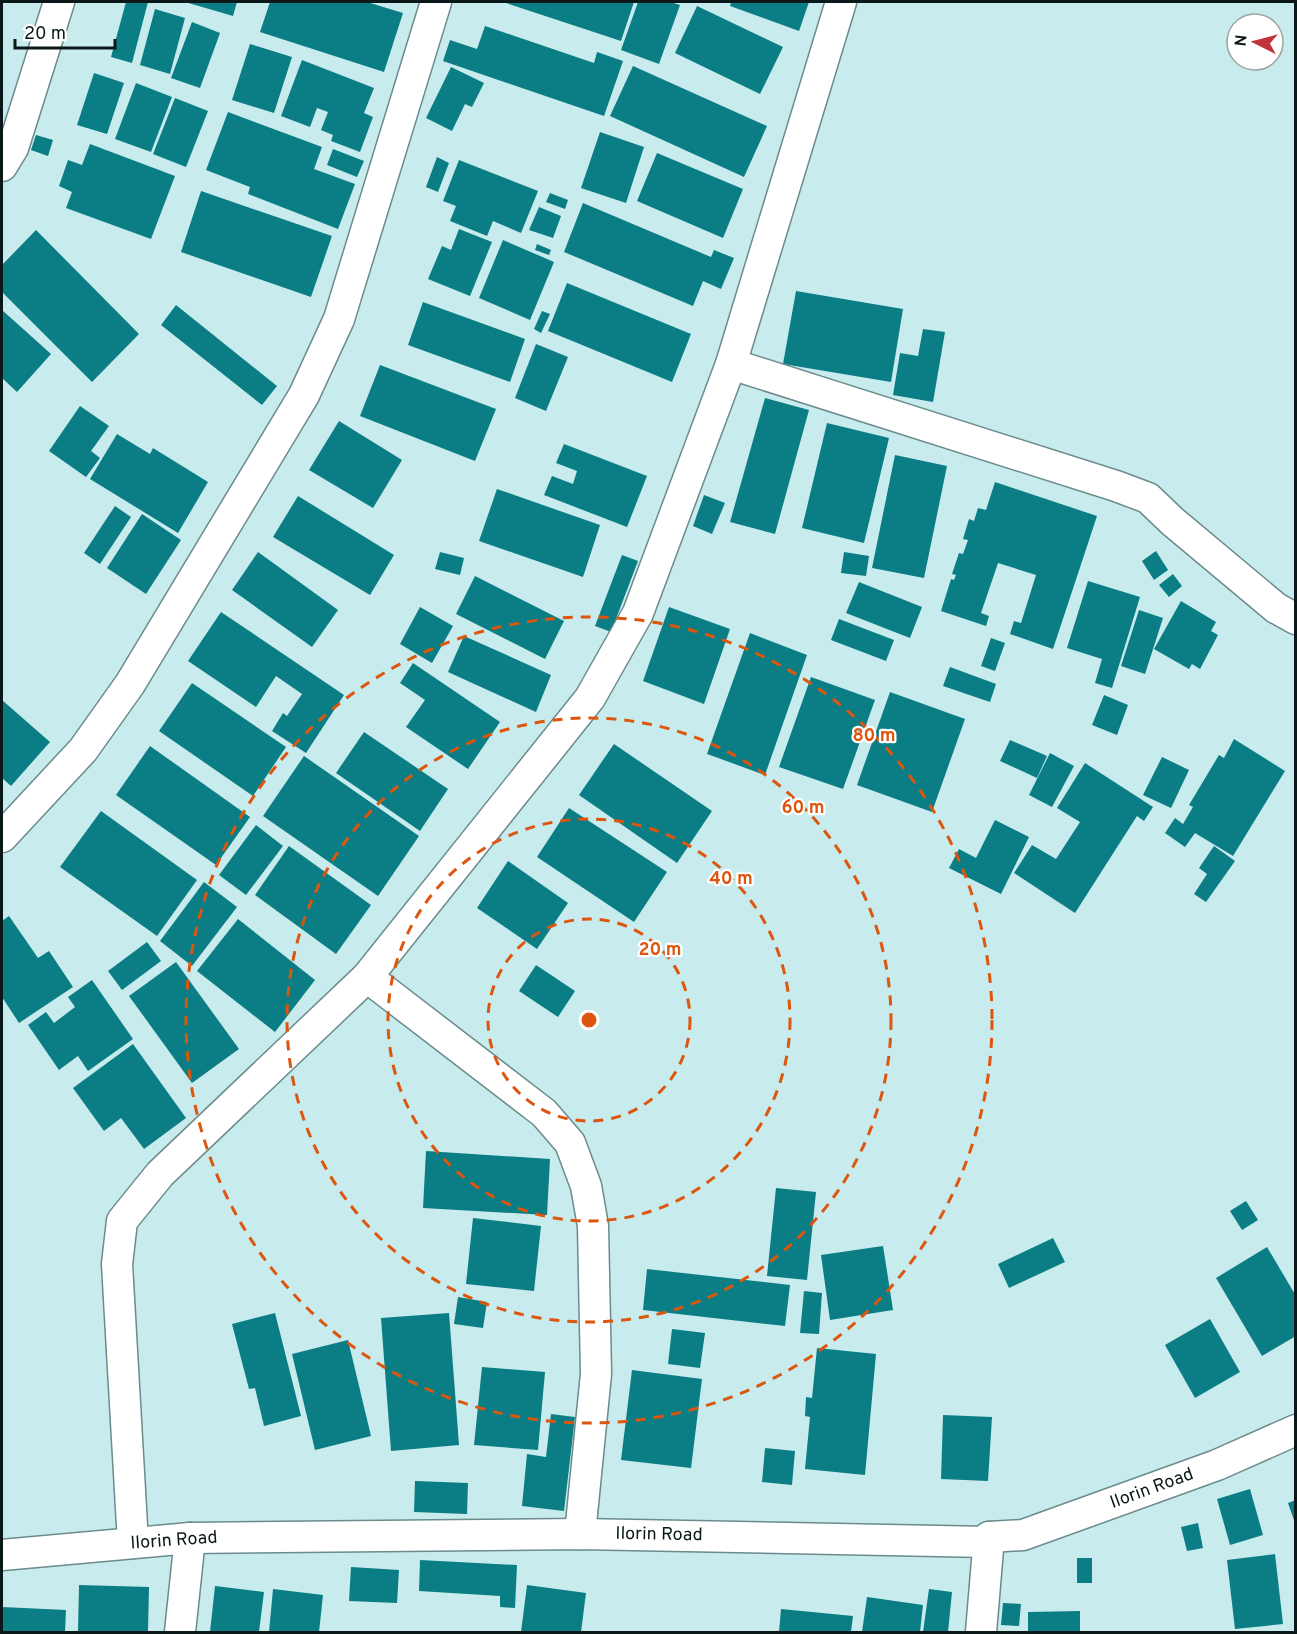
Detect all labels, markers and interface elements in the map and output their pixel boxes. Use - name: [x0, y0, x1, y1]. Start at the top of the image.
- scale bar: [15, 12, 116, 50]
- north arrow: [1225, 12, 1285, 72]
- text: 20 m: [24, 23, 66, 46]
- text: N: [1232, 34, 1253, 47]
- text: 80 m: [852, 725, 896, 748]
- text: 60 m: [781, 797, 825, 820]
- text: 40 m: [709, 868, 753, 891]
- text: 20 m: [638, 939, 682, 962]
- centre of rings: [579, 1010, 599, 1030]
- street label: Ilorin Road: [1107, 1463, 1197, 1515]
- street label: Ilorin Road: [615, 1523, 703, 1547]
- street label: Ilorin Road: [130, 1526, 218, 1556]

